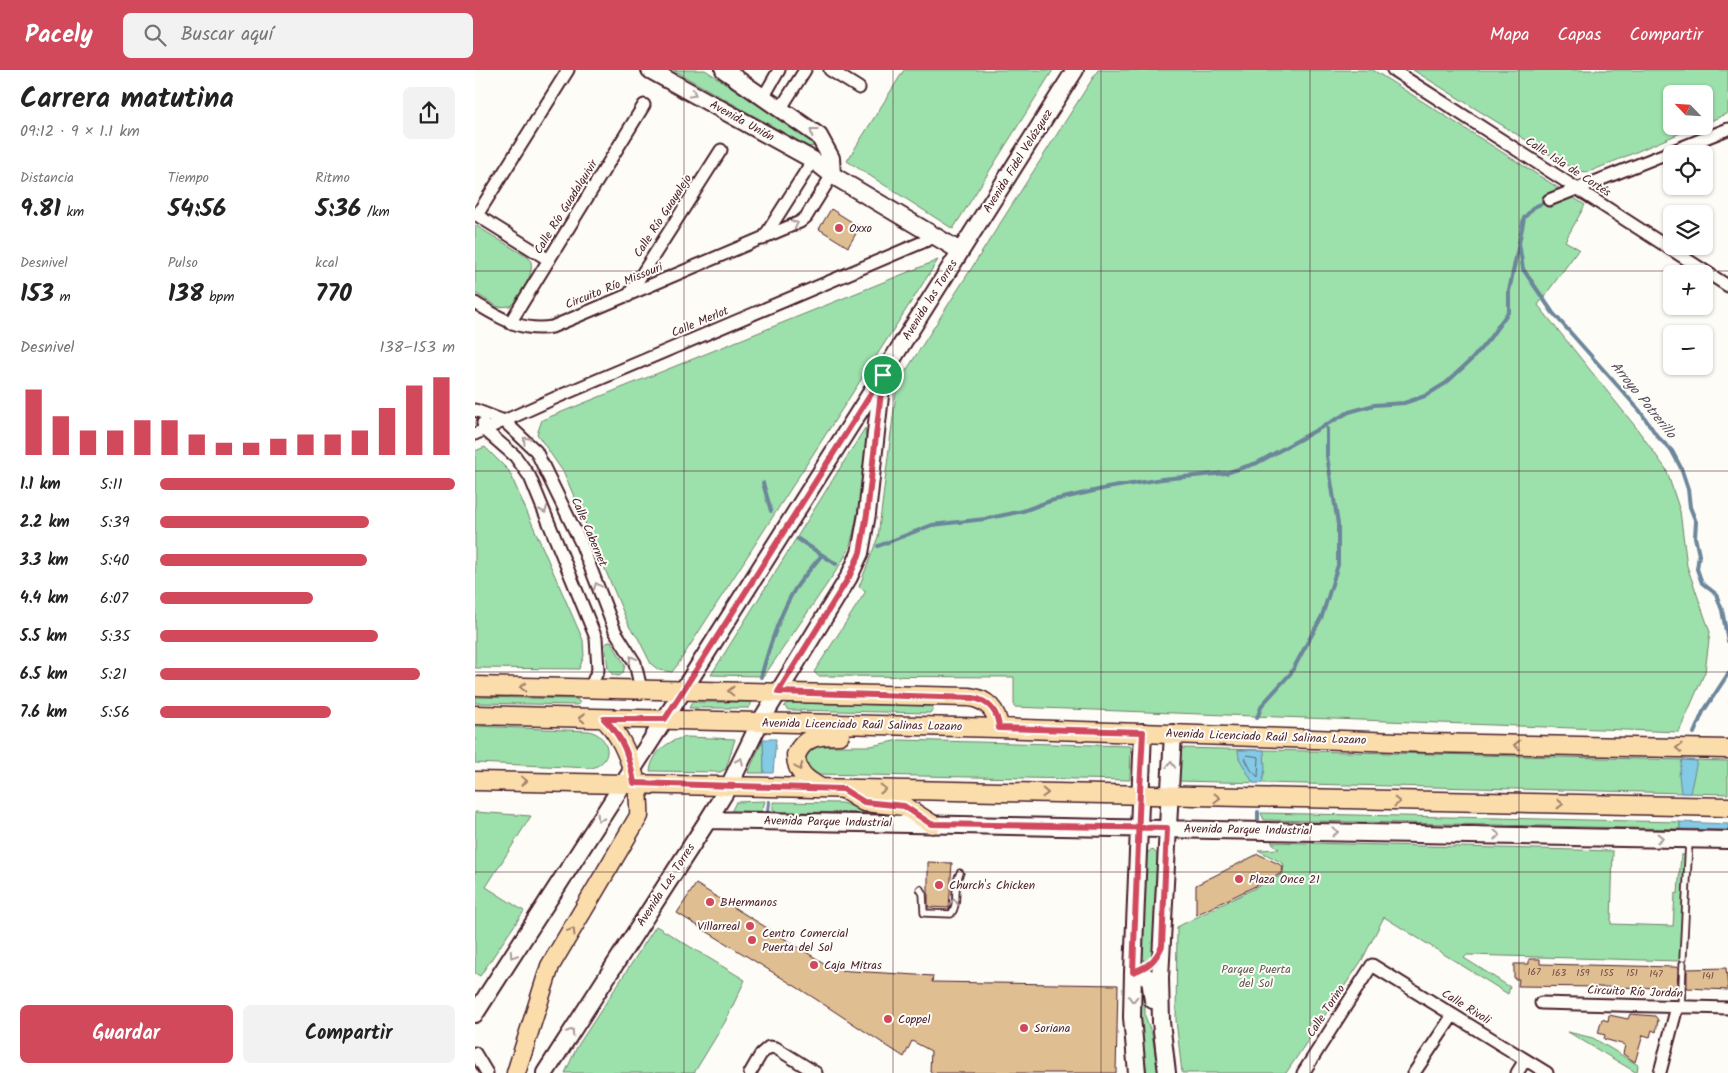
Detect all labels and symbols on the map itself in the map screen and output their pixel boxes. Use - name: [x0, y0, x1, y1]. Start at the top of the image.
- north arrow: [1663, 85, 1713, 135]
- one-way arrow: [687, 88, 696, 98]
- street label: Avenida Unión: [706, 95, 778, 147]
- street label: Avenida Fidel Velázquez: [978, 105, 1058, 217]
- one-way arrow: [810, 130, 819, 138]
- street label: Calle Isla de Cortés: [1521, 132, 1615, 202]
- street label: Calle Río Guadalquivir: [529, 155, 603, 258]
- street label: Calle Río Guayalejo: [629, 171, 697, 261]
- place label: Oxxo: [849, 219, 872, 238]
- one-way arrow: [789, 220, 798, 230]
- marker: Oxxo: [833, 222, 845, 234]
- street label: Avenida las Torres: [898, 256, 962, 344]
- street label: Circuito Río Missouri: [562, 257, 667, 314]
- street label: Calle Merlot: [668, 301, 732, 343]
- pin: [862, 354, 904, 396]
- water label: Arroyo Potrerillo: [1605, 357, 1682, 445]
- one-way arrow: [523, 437, 532, 446]
- street label: Calle Cabernet: [566, 494, 612, 570]
- one-way arrow: [538, 505, 549, 514]
- one-way arrow: [593, 582, 603, 590]
- one-way arrow: [628, 655, 638, 664]
- one-way arrow: [519, 682, 527, 692]
- one-way arrow: [726, 686, 734, 696]
- one-way arrow: [577, 713, 585, 724]
- street label: Avenida Licenciado Raúl Salinas Lozano: [762, 714, 962, 736]
- street label: Avenida Licenciado Raúl Salinas Lozano: [1165, 724, 1367, 750]
- one-way arrow: [1513, 740, 1520, 750]
- one-way arrow: [1675, 743, 1683, 753]
- one-way arrow: [734, 757, 745, 766]
- one-way arrow: [1165, 761, 1176, 769]
- one-way arrow: [793, 762, 803, 771]
- one-way arrow: [520, 776, 528, 787]
- one-way arrow: [879, 784, 887, 795]
- one-way arrow: [1042, 788, 1049, 798]
- one-way arrow: [1214, 793, 1222, 803]
- one-way arrow: [1394, 797, 1402, 807]
- one-way arrow: [1556, 799, 1564, 809]
- street label: Avenida Parque Industrial: [764, 811, 892, 833]
- one-way arrow: [597, 813, 606, 822]
- street label: Avenida Parque Industrial: [1184, 819, 1312, 841]
- one-way arrow: [1331, 827, 1339, 837]
- one-way arrow: [1494, 830, 1501, 840]
- one-way arrow: [1656, 833, 1664, 843]
- street label: Avenida Las Torres: [632, 840, 700, 930]
- place label: Plaza Once 21: [1249, 870, 1320, 889]
- marker: Plaza Once 21: [1233, 873, 1245, 885]
- place label: Church's Chicken: [949, 876, 1035, 895]
- marker: Church's Chicken: [933, 879, 945, 891]
- place label: BHermanos: [720, 893, 777, 912]
- marker: BHermanos: [704, 896, 716, 908]
- one-way arrow: [948, 898, 959, 906]
- place label: Villarreal: [697, 917, 740, 936]
- marker: Villarreal: [744, 920, 756, 932]
- place label: Centro Comercial Puerta del Sol: [762, 924, 848, 957]
- one-way arrow: [565, 927, 575, 936]
- marker: Centro Comercial Puerta del Sol: [746, 934, 758, 946]
- one-way arrow: [509, 950, 519, 959]
- place label: Caja Mitras: [824, 956, 882, 975]
- marker: Caja Mitras: [808, 959, 820, 971]
- park label: Parque Puerta del Sol: [1221, 960, 1291, 993]
- house number: 167: [1527, 964, 1541, 980]
- house number: 163: [1552, 965, 1566, 981]
- house number: 159: [1576, 965, 1590, 981]
- house number: 155: [1600, 965, 1615, 981]
- house number: 151: [1626, 965, 1638, 981]
- house number: 147: [1649, 966, 1663, 982]
- house number: 141: [1702, 968, 1714, 984]
- street label: Calle Torino: [1302, 981, 1350, 1041]
- street label: Circuito Río Jordán: [1587, 981, 1683, 1003]
- street label: Calle Rivoli: [1438, 984, 1495, 1030]
- one-way arrow: [1128, 996, 1138, 1003]
- place label: Coppel: [898, 1010, 930, 1029]
- marker: Coppel: [882, 1013, 894, 1025]
- place label: Soriana: [1034, 1019, 1071, 1038]
- marker: Soriana: [1018, 1022, 1030, 1034]
- one-way arrow: [565, 1028, 574, 1038]

